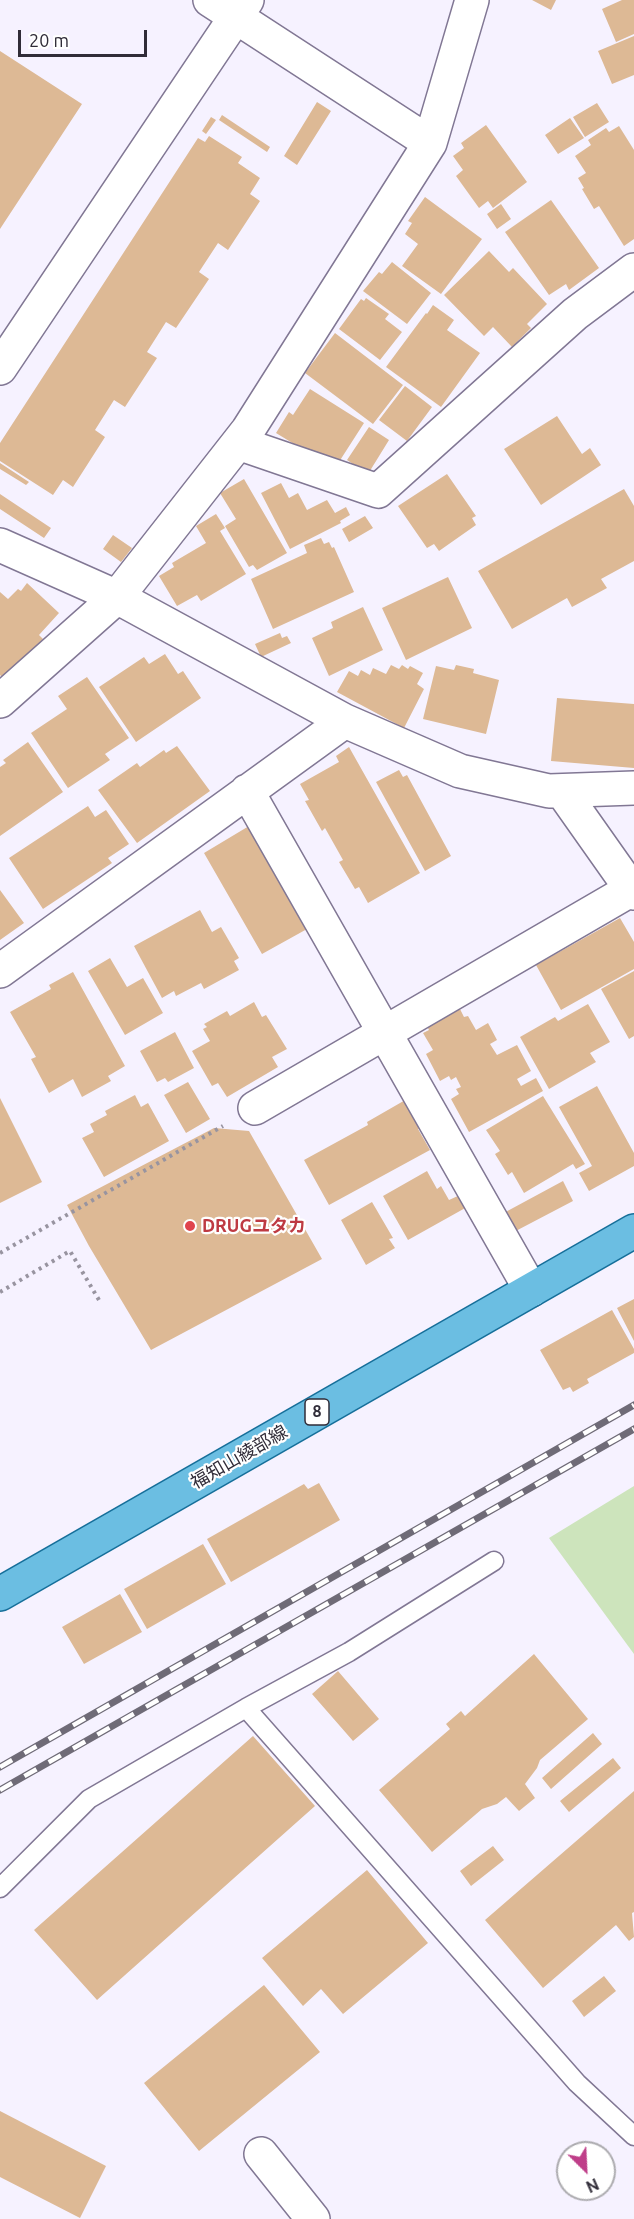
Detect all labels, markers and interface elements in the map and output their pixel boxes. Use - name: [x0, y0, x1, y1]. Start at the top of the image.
- scale bar: [21, 18, 150, 56]
- text: 20 m: [29, 30, 69, 50]
- place label: DRUGユタカ: [202, 1215, 306, 1237]
- marker: DRUGユタカ: [183, 1219, 197, 1233]
- road number: 8: [305, 1399, 329, 1425]
- street label: 福知山綾部線: [187, 1421, 291, 1493]
- north arrow: [556, 2141, 616, 2201]
- text: N: [583, 2175, 602, 2196]

